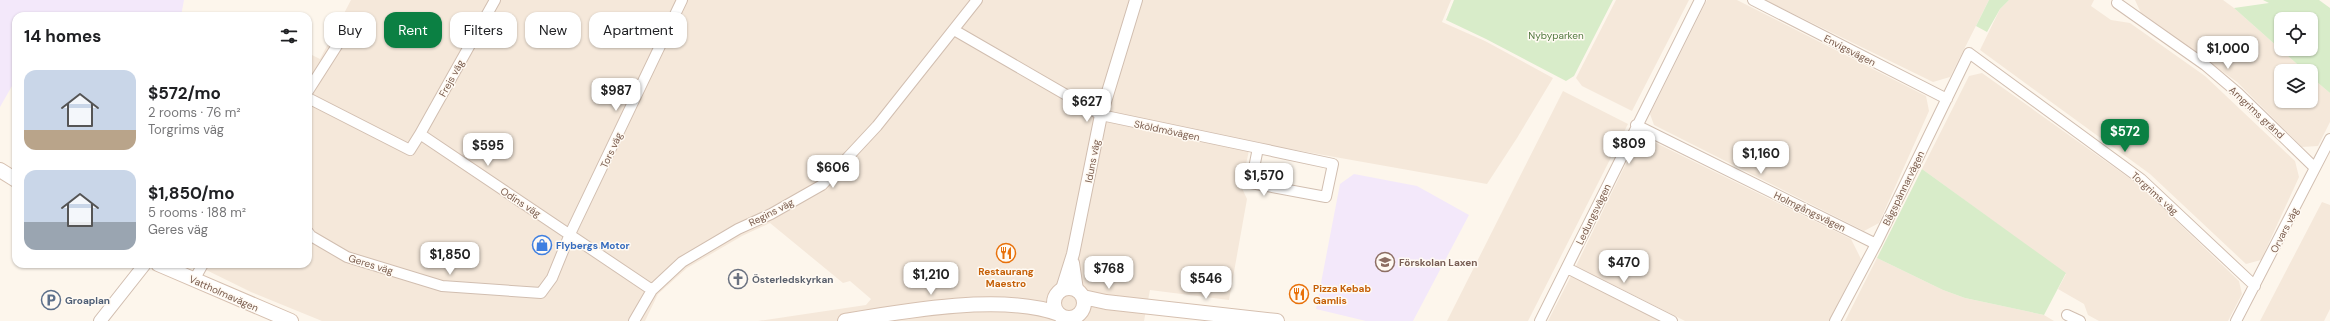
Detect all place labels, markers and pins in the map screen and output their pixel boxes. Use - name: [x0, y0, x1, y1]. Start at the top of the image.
- pin: $1,000: [2195, 36, 2261, 70]
- pin: $987: [592, 78, 640, 112]
- pin: $627: [1063, 89, 1111, 123]
- pin: $572: [2101, 119, 2149, 153]
- pin: $809: [1605, 131, 1653, 165]
- pin: $595: [464, 133, 512, 167]
- pin: $1,160: [1728, 141, 1794, 175]
- pin: $606: [809, 155, 857, 189]
- pin: $1,570: [1231, 163, 1297, 197]
- shop icon: Flybergs Motor: [531, 234, 553, 256]
- place label: Flybergs Motor: [556, 239, 630, 252]
- pin: $1,850: [417, 242, 483, 276]
- restaurant icon: Restaurang Maestro: [995, 242, 1017, 264]
- pin: $470: [1600, 250, 1648, 284]
- school or university icon: Förskolan Laxen: [1374, 251, 1396, 273]
- pin: $768: [1085, 256, 1133, 290]
- place label: Förskolan Laxen: [1399, 256, 1477, 269]
- pin: $1,210: [898, 262, 964, 296]
- place label: Restaurang Maestro: [978, 265, 1034, 290]
- pin: $546: [1182, 266, 1230, 300]
- church icon: Österledskyrkan: [727, 268, 749, 290]
- place label: Österledskyrkan: [752, 273, 833, 286]
- place label: Pizza Kebab Gamlis: [1313, 282, 1371, 307]
- restaurant icon: Pizza Kebab Gamlis: [1288, 283, 1310, 305]
- parking icon: Groaplan: [40, 289, 62, 311]
- place label: Groaplan: [65, 294, 110, 307]

